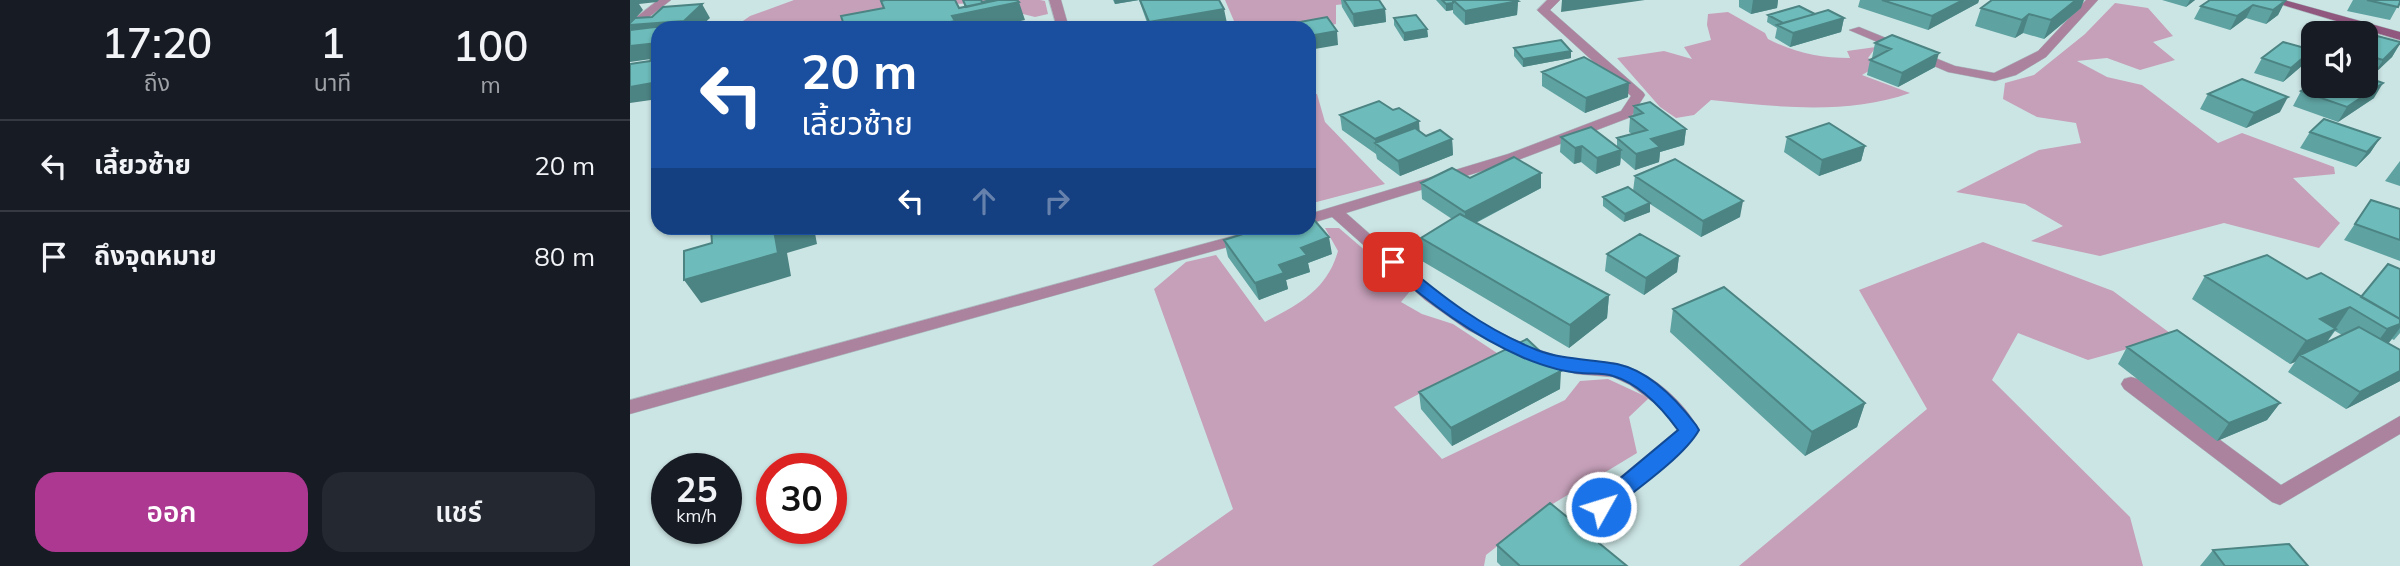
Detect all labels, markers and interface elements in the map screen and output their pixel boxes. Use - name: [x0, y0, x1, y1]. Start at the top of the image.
- text: 17:20: [102, 16, 212, 69]
- text: 1: [320, 16, 345, 69]
- text: 100: [453, 19, 528, 72]
- map controls: [2301, 21, 2378, 98]
- button: sound: [2301, 21, 2378, 98]
- text: 20 m: [801, 40, 917, 101]
- icon: left: [686, 49, 777, 140]
- text: ถึง: [144, 68, 170, 97]
- text: นาที: [314, 68, 351, 97]
- text: m: [481, 70, 501, 99]
- text: เลี้ยวซ้าย: [801, 103, 913, 143]
- icon: left: [35, 147, 73, 185]
- text: เลี้ยวซ้าย: [94, 148, 191, 181]
- text: 20 m: [534, 149, 595, 182]
- icon: left: [892, 182, 930, 220]
- icon: ahead: [965, 182, 1003, 220]
- icon: right: [1038, 182, 1076, 220]
- pin: [1363, 232, 1423, 292]
- icon: arrive: [35, 238, 73, 276]
- text: ถึงจุดหมาย: [94, 239, 217, 272]
- text: 80 m: [534, 240, 595, 273]
- icon: arrive: [1374, 243, 1412, 281]
- speed limit sign: 30: [756, 453, 847, 544]
- text: 25: [675, 467, 718, 511]
- position arrow: [1564, 470, 1638, 544]
- button: ออก: [35, 472, 308, 552]
- button: แชร์: [322, 472, 595, 552]
- text: km/h: [676, 504, 717, 527]

